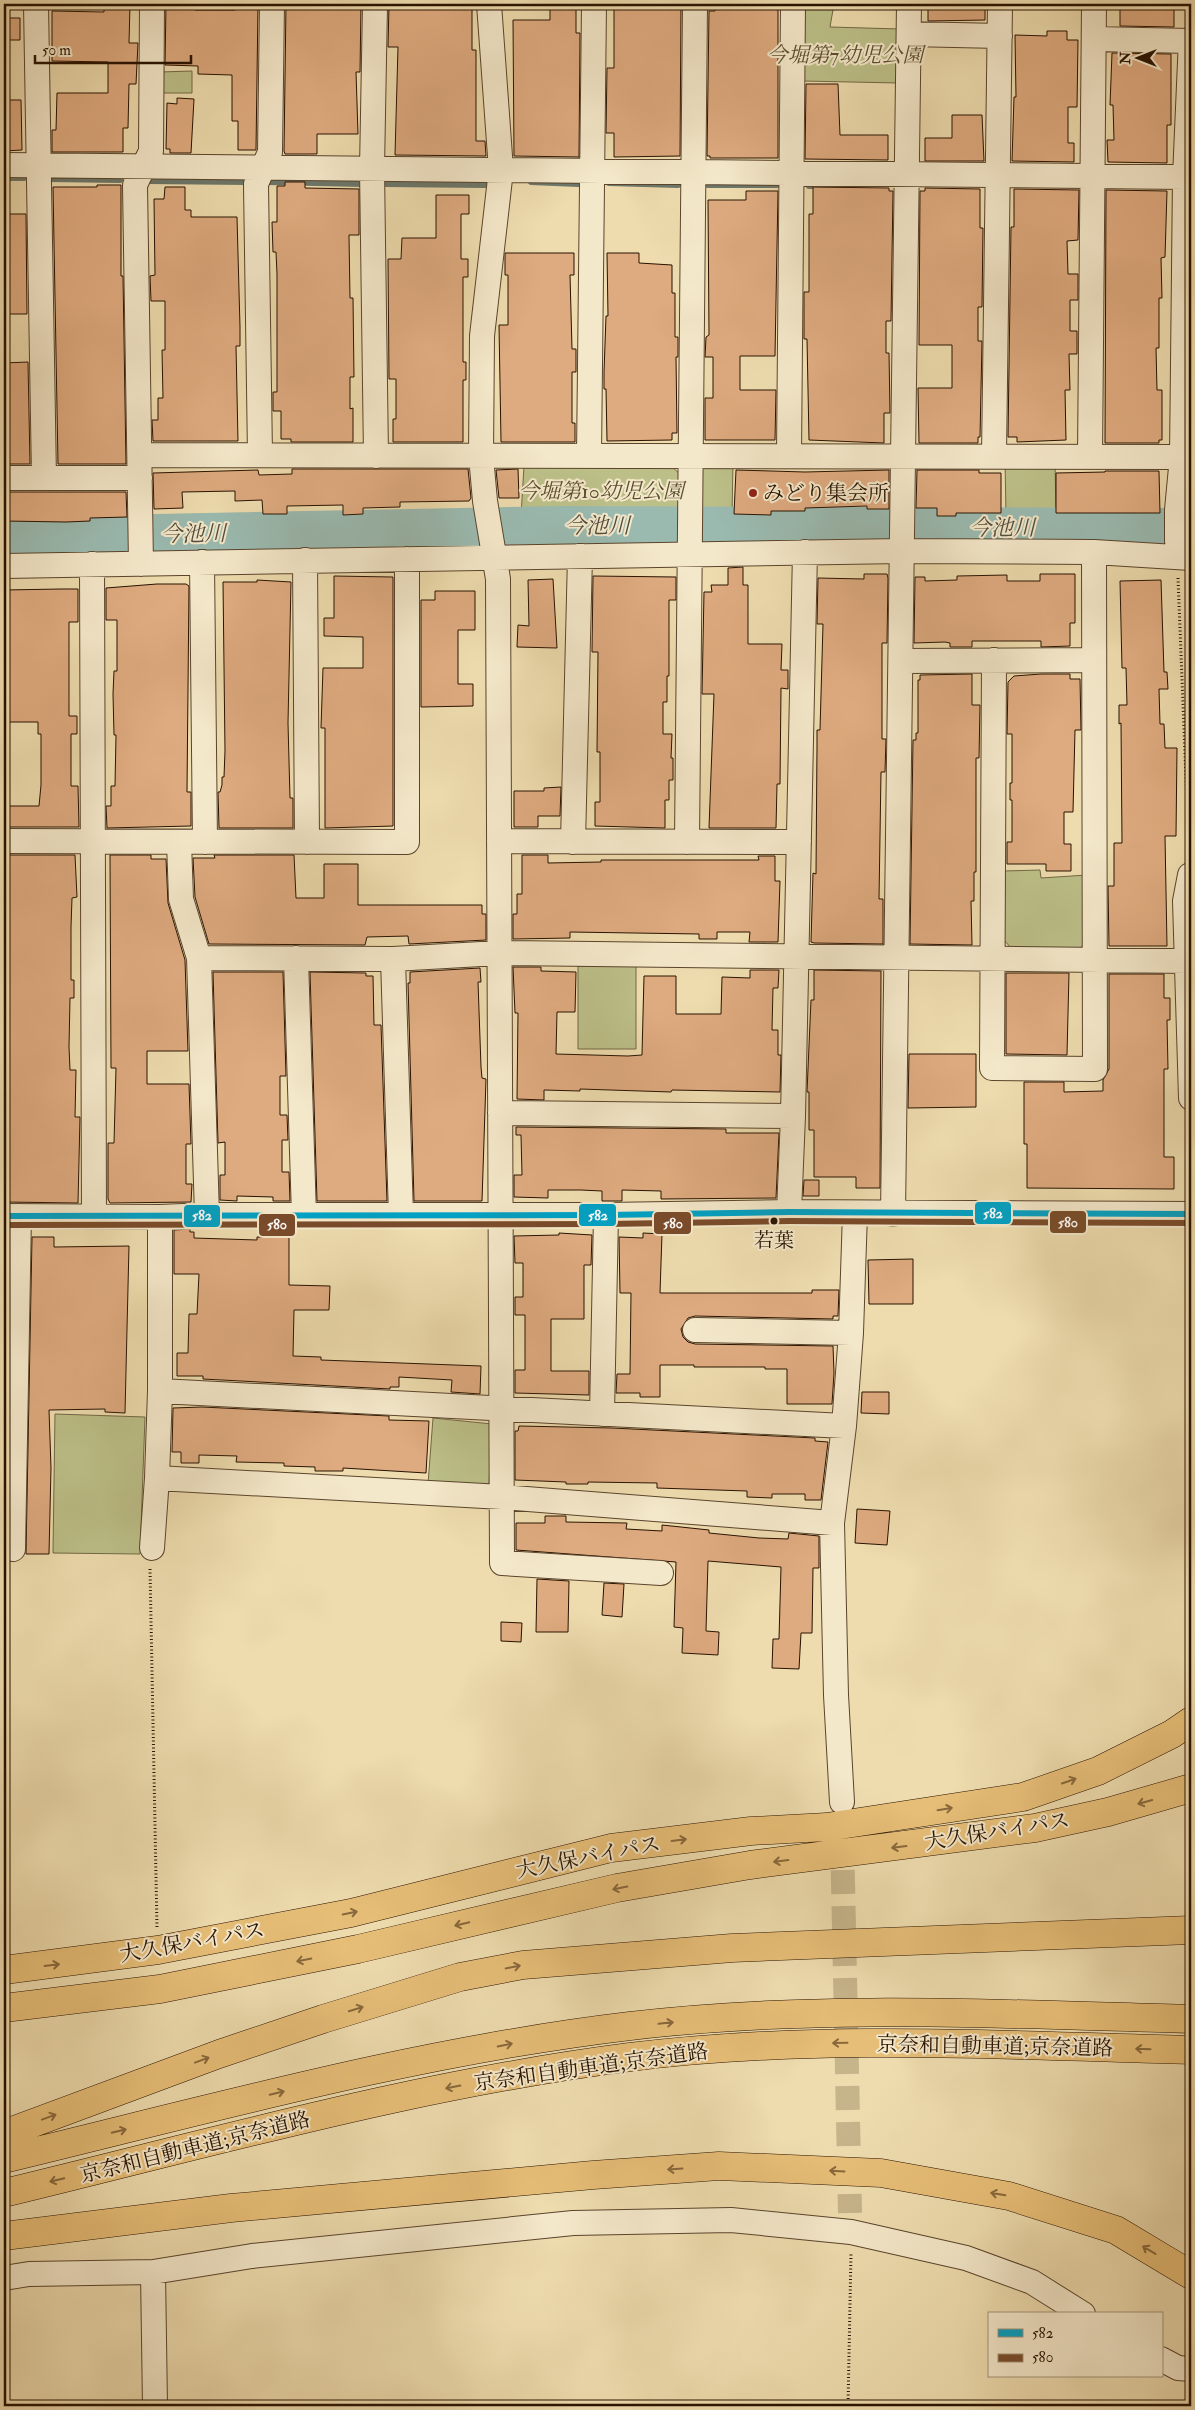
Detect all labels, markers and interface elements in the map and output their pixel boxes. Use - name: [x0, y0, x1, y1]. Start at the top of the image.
- scale bar: [35, 32, 191, 64]
- north arrow: [1112, 32, 1162, 82]
- text: 50 m: [42, 41, 71, 60]
- park label: 今堀第7幼児公園: [767, 42, 926, 69]
- text: N: [1117, 51, 1134, 65]
- park label: 今堀第10幼児公園: [518, 478, 687, 505]
- place label: みどり集会所: [763, 480, 889, 507]
- marker: みどり集会所: [747, 487, 759, 499]
- water label: 今池川: [564, 512, 632, 540]
- water label: 今池川: [969, 514, 1037, 542]
- water label: 今池川: [160, 519, 228, 549]
- line badge: 582: [974, 1201, 1012, 1225]
- line badge: 582: [578, 1203, 617, 1227]
- line badge: 582: [183, 1204, 221, 1228]
- text: 582: [983, 1205, 1003, 1222]
- text: 582: [192, 1207, 212, 1224]
- text: 582: [588, 1207, 608, 1224]
- line badge: 580: [1049, 1210, 1087, 1234]
- line badge: 580: [653, 1211, 692, 1235]
- line badge: 580: [258, 1213, 296, 1237]
- text: 580: [1058, 1214, 1078, 1231]
- text: 580: [663, 1215, 683, 1232]
- text: 580: [267, 1216, 287, 1233]
- marker: 若葉: [769, 1216, 779, 1226]
- place label: 若葉: [754, 1228, 794, 1253]
- one-way arrow: [1060, 1776, 1076, 1785]
- one-way arrow: [1137, 1797, 1153, 1807]
- one-way arrow: [936, 1804, 952, 1814]
- street label: 大久保バイパス: [923, 1807, 1072, 1856]
- street label: 大久保バイパス: [514, 1830, 663, 1885]
- one-way arrow: [671, 1835, 687, 1845]
- one-way arrow: [891, 1842, 907, 1852]
- one-way arrow: [773, 1856, 789, 1866]
- one-way arrow: [613, 1884, 629, 1893]
- one-way arrow: [342, 1908, 358, 1917]
- street label: 大久保バイパス: [118, 1916, 267, 1969]
- one-way arrow: [454, 1920, 470, 1929]
- one-way arrow: [296, 1956, 312, 1966]
- one-way arrow: [44, 1960, 60, 1970]
- one-way arrow: [504, 1961, 520, 1971]
- one-way arrow: [347, 2003, 363, 2013]
- one-way arrow: [657, 2018, 673, 2028]
- street label: 京奈和自動車道;京奈道路: [877, 2031, 1113, 2062]
- street label: 京奈和自動車道;京奈道路: [472, 2038, 710, 2097]
- one-way arrow: [496, 2039, 512, 2049]
- one-way arrow: [832, 2039, 848, 2048]
- one-way arrow: [1135, 2044, 1151, 2054]
- one-way arrow: [193, 2055, 209, 2064]
- one-way arrow: [445, 2082, 461, 2092]
- one-way arrow: [269, 2088, 285, 2097]
- street label: 京奈和自動車道;京奈道路: [77, 2106, 313, 2189]
- one-way arrow: [41, 2112, 57, 2121]
- one-way arrow: [111, 2126, 127, 2135]
- one-way arrow: [667, 2164, 683, 2174]
- one-way arrow: [829, 2166, 846, 2176]
- one-way arrow: [49, 2176, 65, 2186]
- one-way arrow: [990, 2189, 1006, 2199]
- one-way arrow: [1143, 2244, 1157, 2254]
- legend: [988, 2312, 1162, 2378]
- text: 582: [1032, 2324, 1054, 2343]
- text: 580: [1032, 2348, 1053, 2367]

